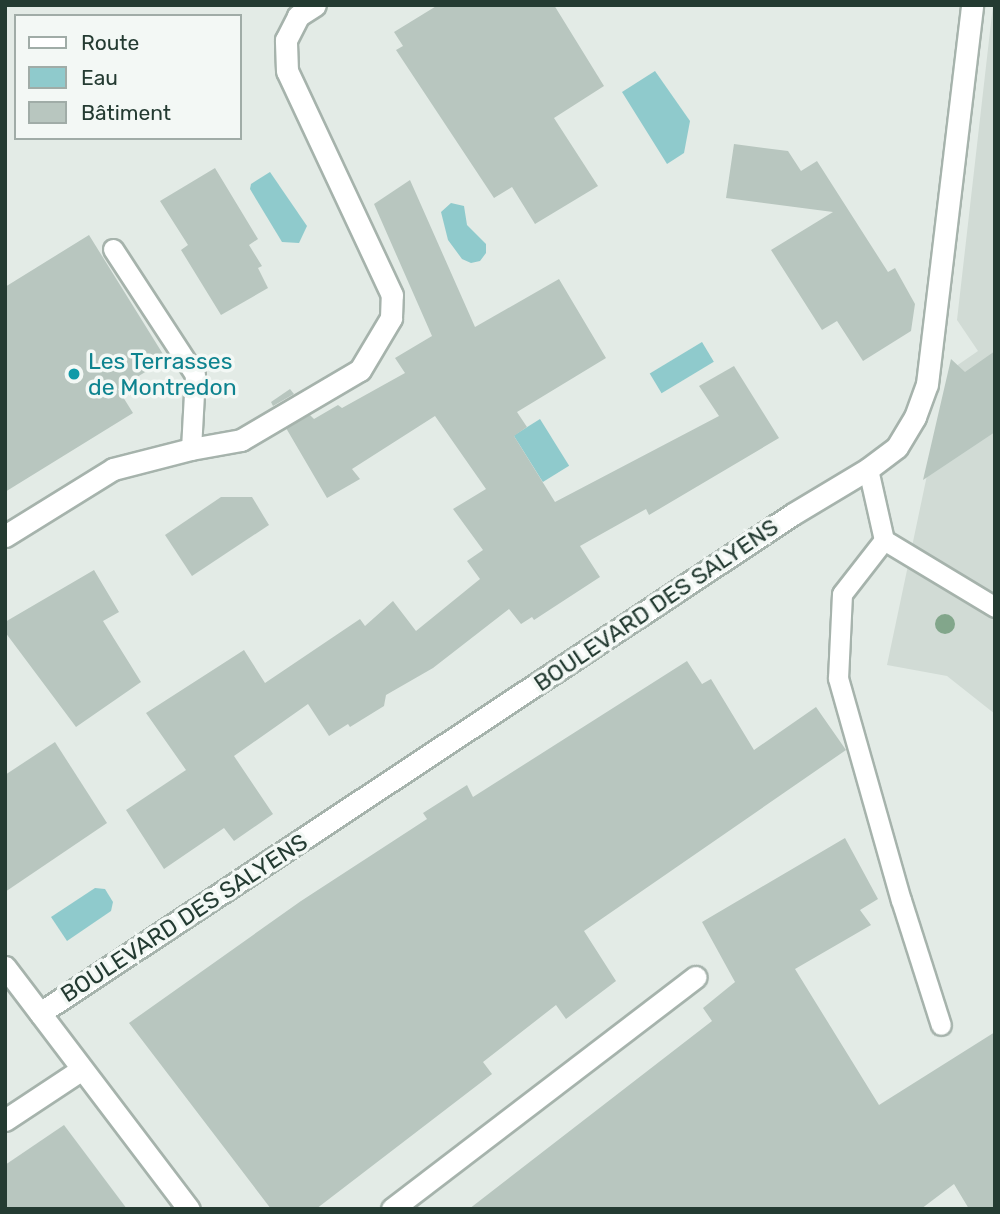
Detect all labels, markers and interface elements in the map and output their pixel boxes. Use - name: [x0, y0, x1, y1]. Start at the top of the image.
- legend: [14, 14, 242, 140]
- text: Route: [81, 30, 139, 55]
- text: Eau: [81, 65, 118, 90]
- text: Bâtiment: [81, 100, 171, 125]
- place label: Les Terrasses de Montredon: [88, 347, 237, 401]
- marker: Les Terrasses de Montredon: [66, 366, 82, 382]
- street label: BOULEVARD DES SALYENS: [529, 513, 783, 697]
- street label: BOULEVARD DES SALYENS: [56, 828, 312, 1008]

